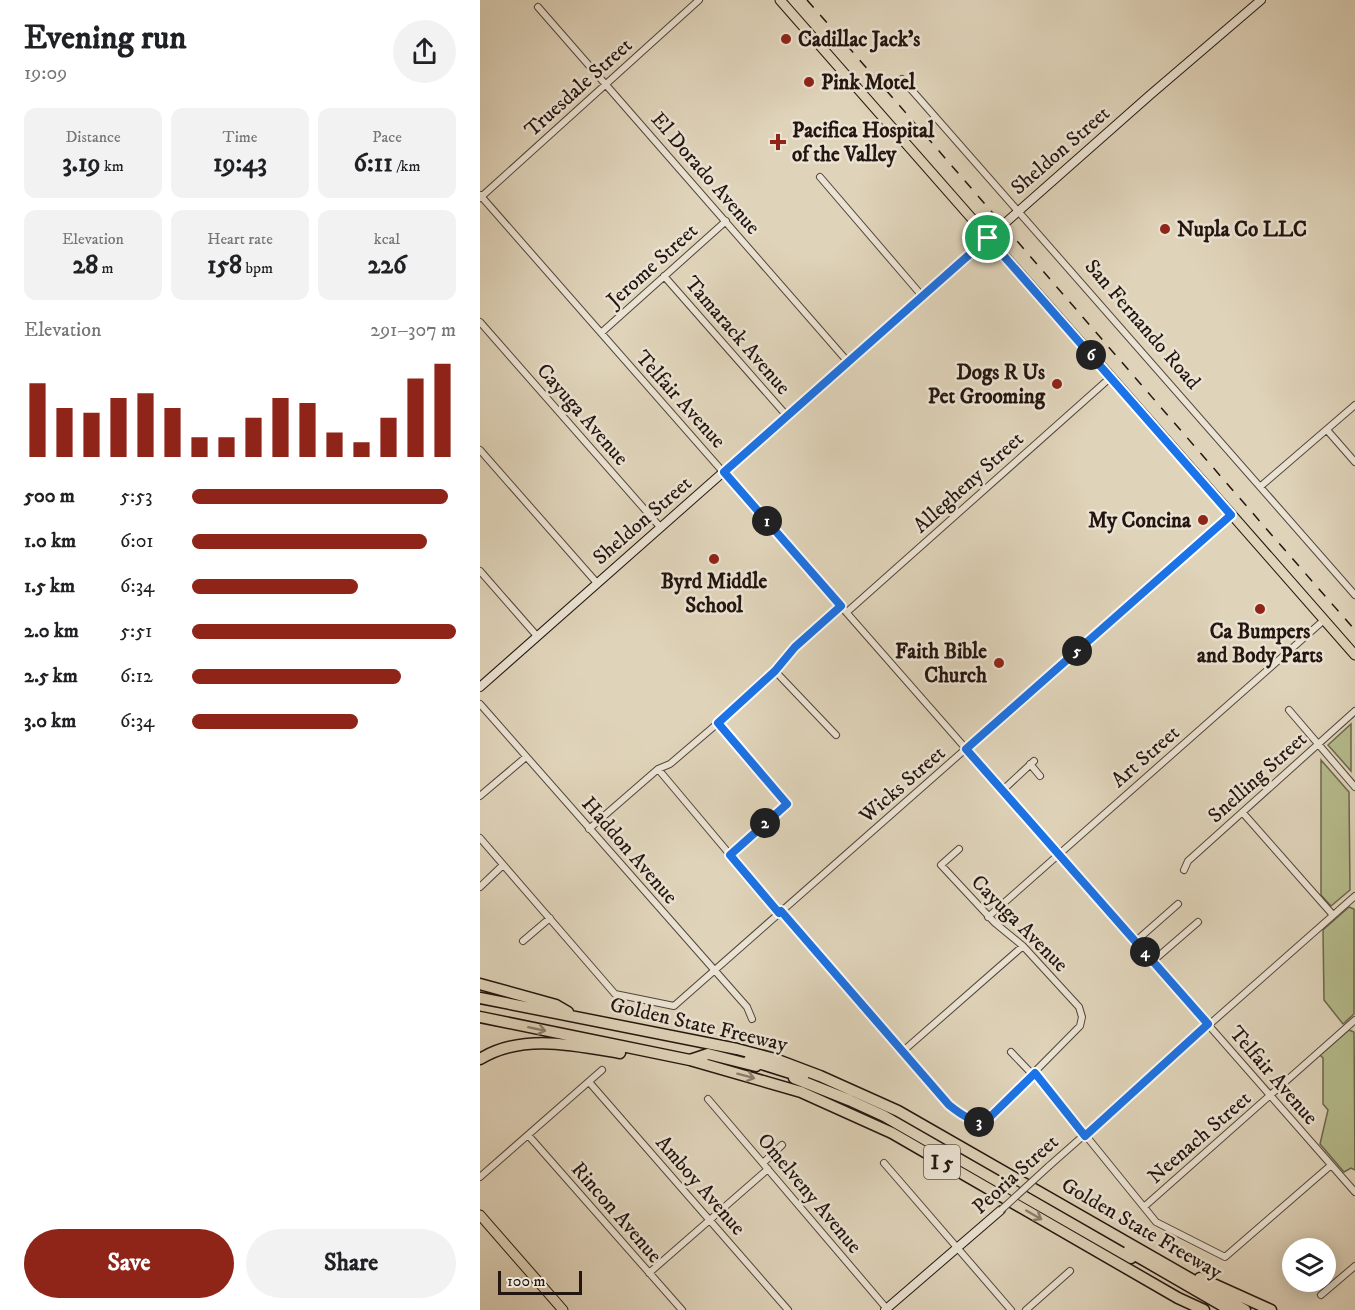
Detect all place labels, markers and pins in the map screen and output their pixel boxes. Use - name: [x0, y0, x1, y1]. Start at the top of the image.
- place label: Cadillac Jack's: [798, 27, 920, 53]
- marker: Cadillac Jack's: [779, 32, 793, 46]
- place label: Pink Motel: [821, 70, 916, 96]
- marker: Pink Motel: [802, 75, 816, 89]
- place label: Pacifica Hospital of the Valley: [792, 118, 935, 168]
- marker: Pacifica Hospital of the Valley: [769, 133, 787, 151]
- pin: [962, 212, 1013, 263]
- place label: Nupla Co LLC: [1177, 217, 1307, 243]
- marker: Nupla Co LLC: [1158, 222, 1172, 236]
- pin: 6: [1076, 340, 1106, 370]
- place label: Dogs R Us Pet Grooming: [928, 360, 1046, 410]
- marker: Dogs R Us Pet Grooming: [1050, 377, 1064, 391]
- pin: 1: [752, 506, 782, 536]
- place label: My Concina: [1088, 508, 1192, 534]
- marker: My Concina: [1196, 513, 1210, 527]
- marker: Byrd Middle School: [707, 552, 721, 566]
- place label: Byrd Middle School: [661, 569, 768, 619]
- marker: Ca Bumpers and Body Parts: [1253, 602, 1267, 616]
- place label: Ca Bumpers and Body Parts: [1197, 619, 1323, 669]
- pin: 5: [1062, 636, 1092, 666]
- place label: Faith Bible Church: [895, 639, 988, 689]
- marker: Faith Bible Church: [992, 656, 1006, 670]
- pin: 2: [750, 808, 780, 838]
- pin: 4: [1130, 937, 1160, 967]
- pin: 3: [964, 1107, 994, 1137]

